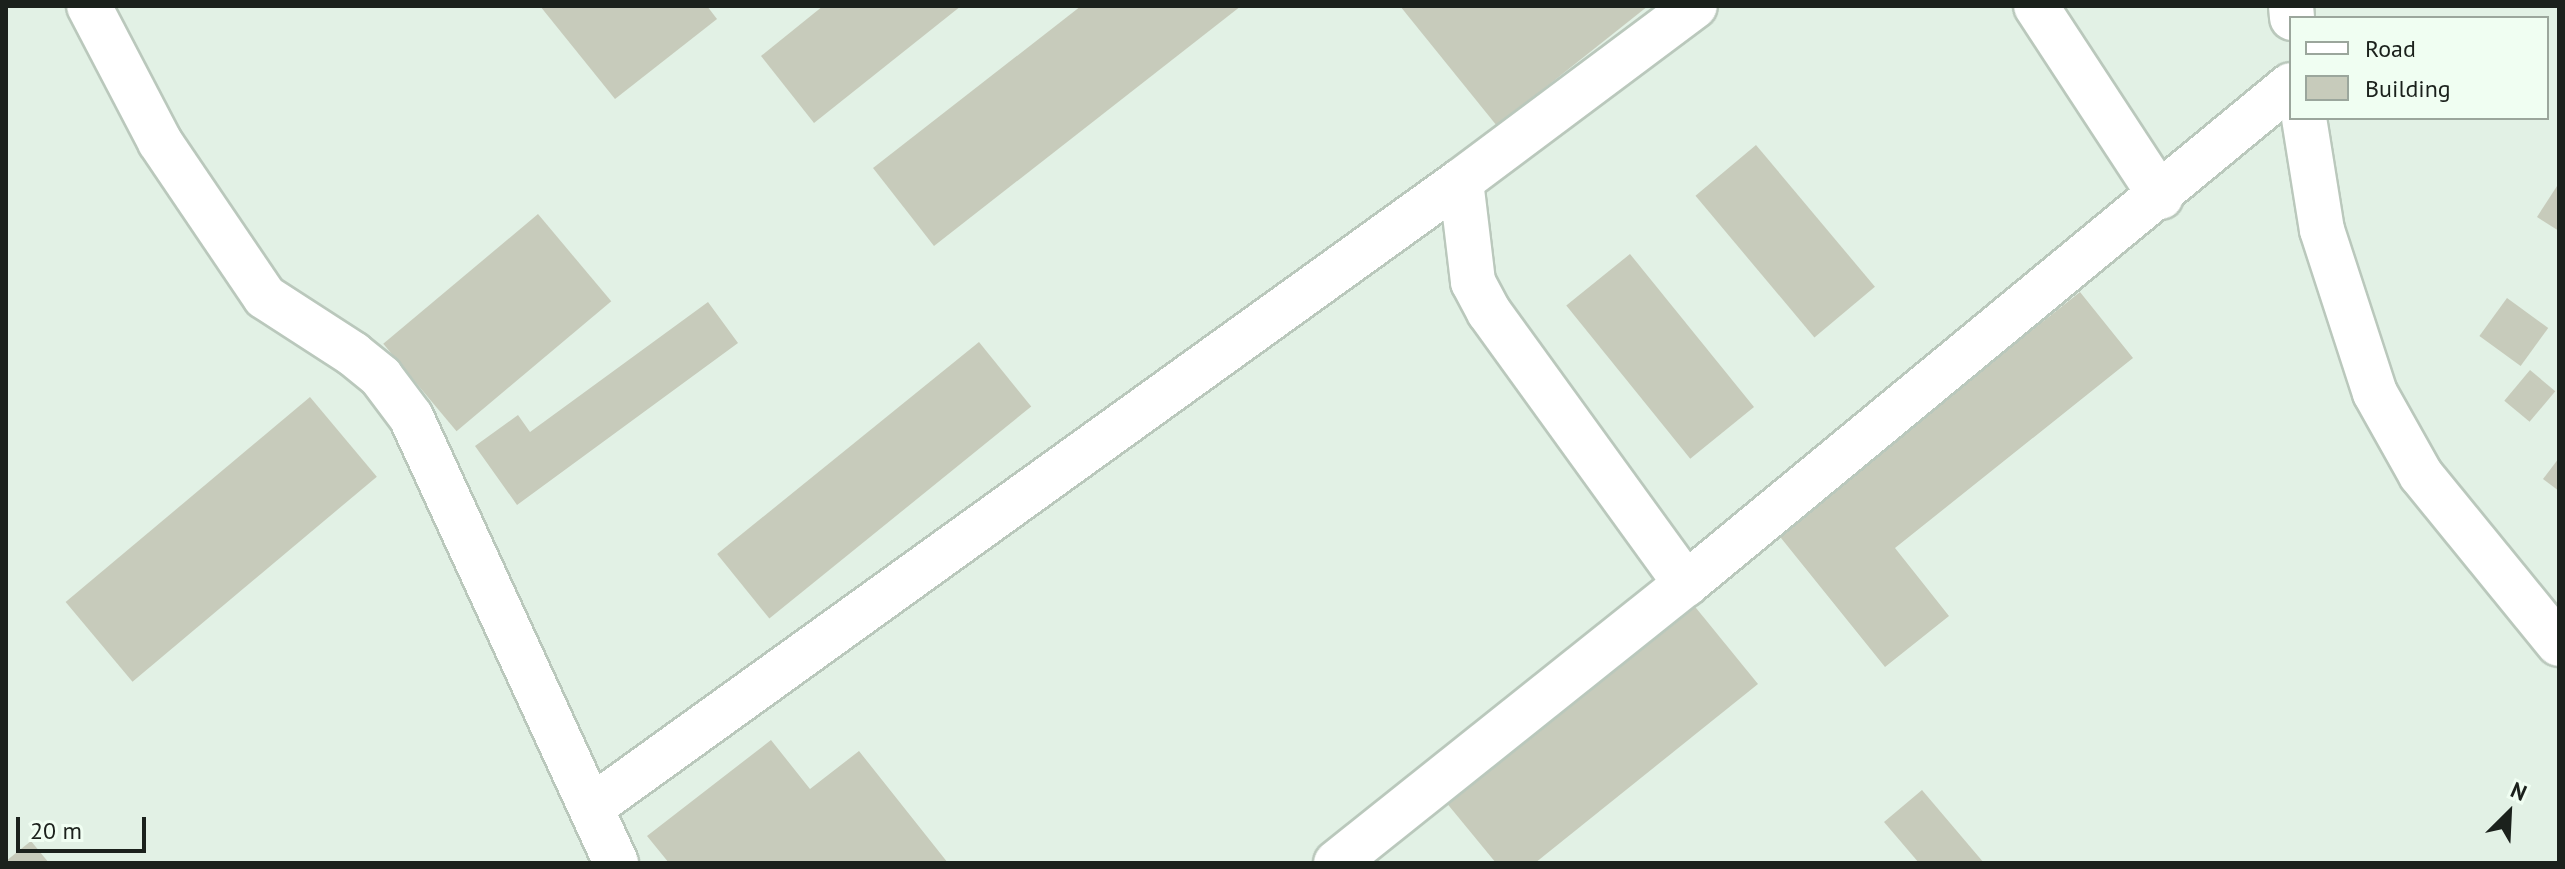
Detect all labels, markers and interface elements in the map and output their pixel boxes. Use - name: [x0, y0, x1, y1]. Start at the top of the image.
- legend: [2289, 16, 2549, 120]
- text: Road: [2365, 33, 2416, 64]
- text: Building: [2365, 73, 2451, 104]
- north arrow: [2469, 773, 2549, 853]
- text: N: [2506, 775, 2531, 807]
- scale bar: [20, 801, 150, 851]
- text: 20 m: [30, 815, 82, 846]

